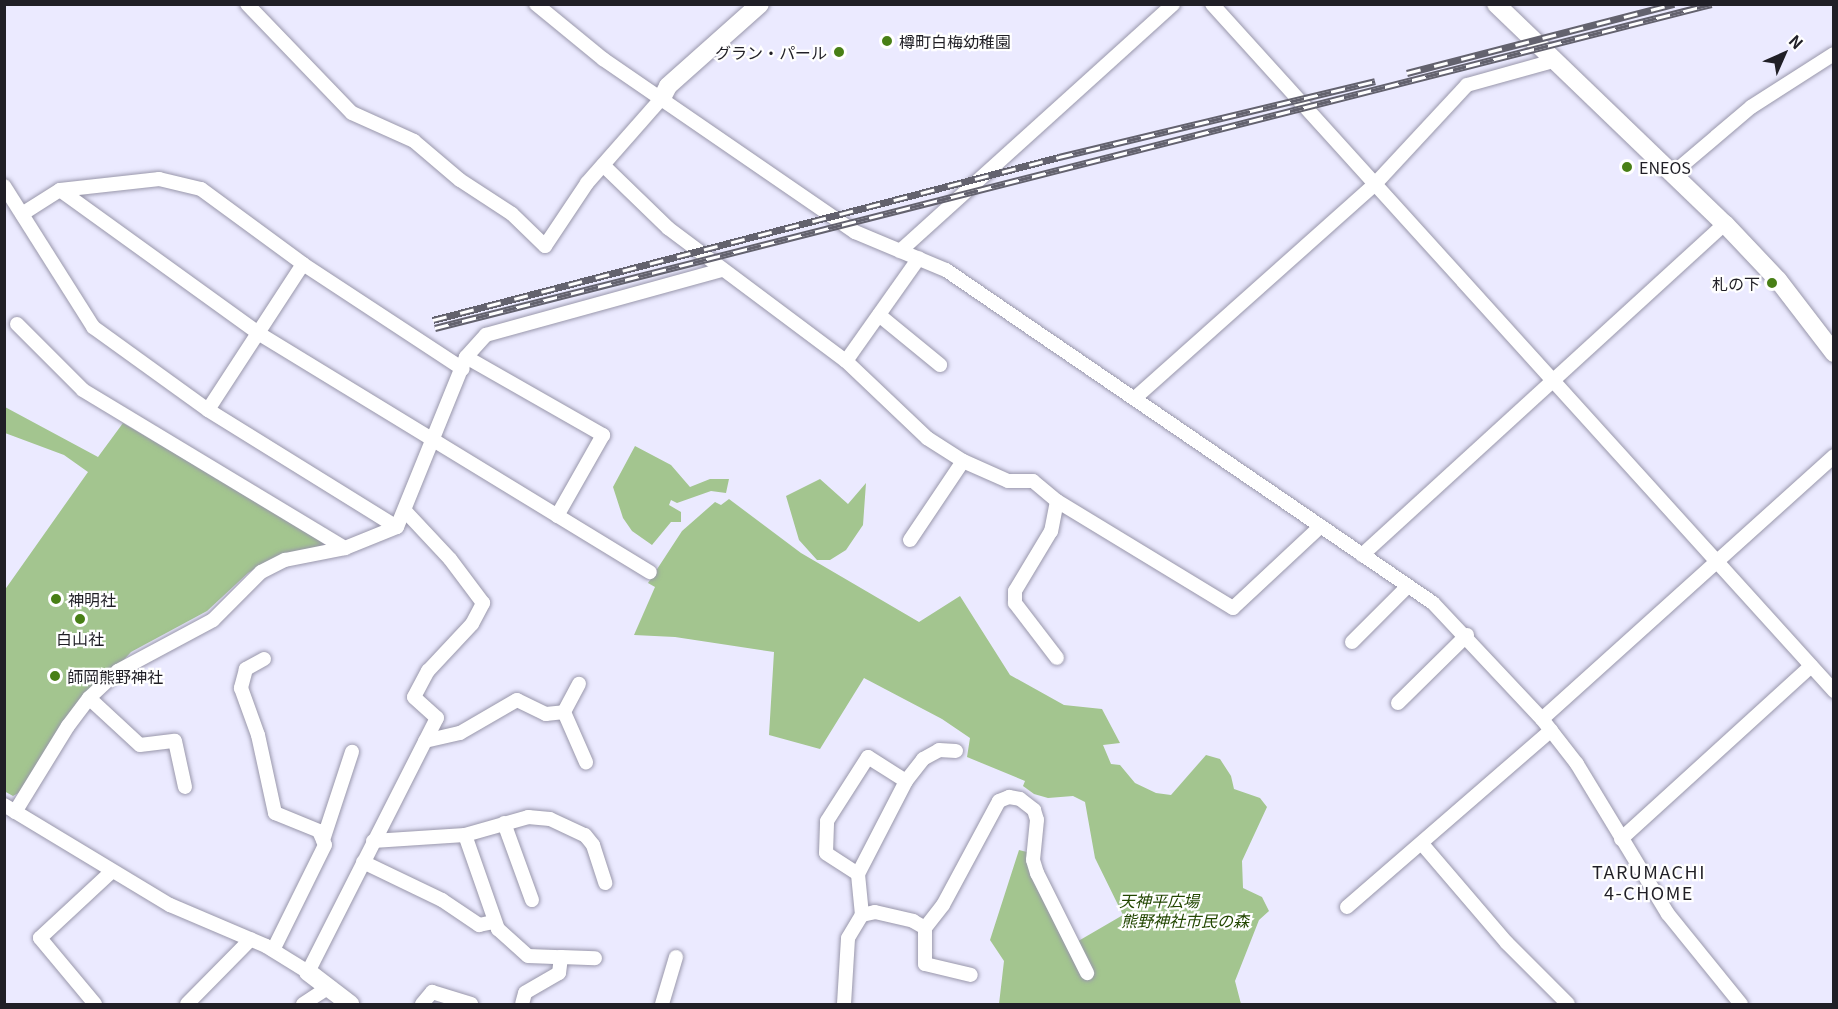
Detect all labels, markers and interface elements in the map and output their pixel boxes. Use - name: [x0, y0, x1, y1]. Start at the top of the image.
- north arrow: [1754, 24, 1814, 84]
- text: N: [1784, 29, 1809, 54]
- place label: 樽町白梅幼稚園: [899, 31, 1011, 51]
- marker: 樽町白梅幼稚園: [880, 34, 894, 48]
- place label: グラン・パール: [715, 42, 827, 62]
- marker: グラン・パール: [832, 45, 846, 59]
- place label: ENEOS: [1639, 157, 1691, 177]
- marker: ENEOS: [1620, 160, 1634, 174]
- place label: 札の下: [1712, 273, 1760, 293]
- marker: 札の下: [1765, 276, 1779, 290]
- place label: 神明社: [68, 589, 116, 609]
- marker: 神明社: [49, 592, 63, 606]
- marker: 白山社: [73, 612, 87, 626]
- place label: 白山社: [56, 628, 104, 648]
- place label: 師岡熊野神社: [67, 666, 163, 686]
- marker: 師岡熊野神社: [48, 669, 62, 683]
- district label: TARUMACHI 4-CHOME: [1592, 861, 1706, 904]
- park label: 天神平広場: [1119, 890, 1199, 910]
- park label: 熊野神社市民の森: [1121, 910, 1249, 930]

